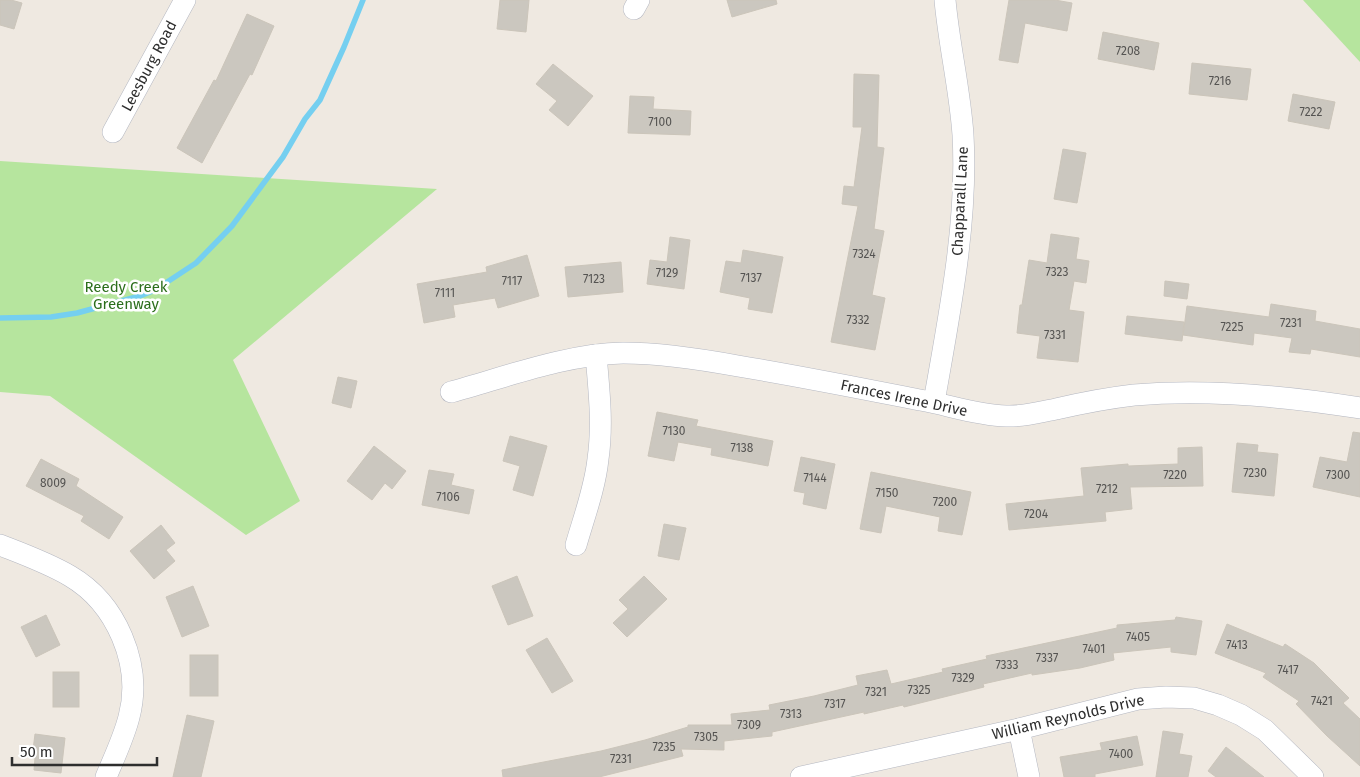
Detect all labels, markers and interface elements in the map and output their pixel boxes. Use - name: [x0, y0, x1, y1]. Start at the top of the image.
- street label: Leesburg Road: [118, 18, 180, 114]
- house number: 7208: [1116, 44, 1141, 58]
- house number: 7216: [1209, 74, 1231, 88]
- house number: 7222: [1300, 105, 1323, 119]
- house number: 7100: [648, 115, 672, 129]
- street label: Chapparall Lane: [948, 146, 972, 256]
- house number: 7324: [852, 247, 876, 261]
- house number: 7323: [1046, 265, 1068, 279]
- house number: 7129: [656, 266, 678, 280]
- house number: 7137: [740, 271, 762, 285]
- house number: 7123: [583, 272, 605, 286]
- house number: 7117: [502, 274, 522, 288]
- park label: Reedy Creek Greenway: [84, 278, 168, 313]
- house number: 7111: [435, 286, 455, 300]
- house number: 7332: [846, 313, 870, 327]
- house number: 7231: [1280, 316, 1302, 330]
- house number: 7225: [1220, 320, 1244, 334]
- house number: 7331: [1044, 328, 1066, 342]
- street label: Frances Irene Drive: [839, 376, 969, 420]
- house number: 7130: [663, 424, 686, 438]
- house number: 7138: [731, 441, 754, 455]
- house number: 7230: [1243, 466, 1267, 480]
- house number: 7220: [1163, 468, 1187, 482]
- house number: 7300: [1326, 468, 1351, 482]
- house number: 7144: [803, 471, 827, 485]
- house number: 8009: [40, 476, 66, 490]
- house number: 7212: [1096, 482, 1118, 496]
- house number: 7150: [875, 486, 899, 500]
- house number: 7106: [436, 490, 460, 504]
- house number: 7200: [933, 495, 958, 509]
- house number: 7204: [1024, 507, 1049, 521]
- house number: 7405: [1126, 630, 1150, 644]
- house number: 7413: [1226, 638, 1248, 652]
- house number: 7401: [1083, 642, 1105, 656]
- house number: 7337: [1036, 651, 1058, 665]
- house number: 7333: [995, 658, 1019, 672]
- house number: 7417: [1277, 663, 1299, 677]
- house number: 7329: [951, 671, 975, 685]
- house number: 7325: [907, 683, 931, 697]
- house number: 7321: [865, 685, 887, 699]
- street label: William Reynolds Drive: [990, 691, 1146, 743]
- house number: 7421: [1311, 694, 1333, 708]
- house number: 7317: [824, 697, 846, 711]
- house number: 7313: [780, 707, 802, 721]
- house number: 7309: [737, 718, 761, 732]
- house number: 7305: [694, 730, 718, 744]
- scale bar: [12, 734, 158, 766]
- house number: 7235: [652, 740, 676, 754]
- text: 50 m: [20, 743, 53, 761]
- house number: 7400: [1109, 747, 1134, 761]
- house number: 7231: [610, 752, 632, 766]

